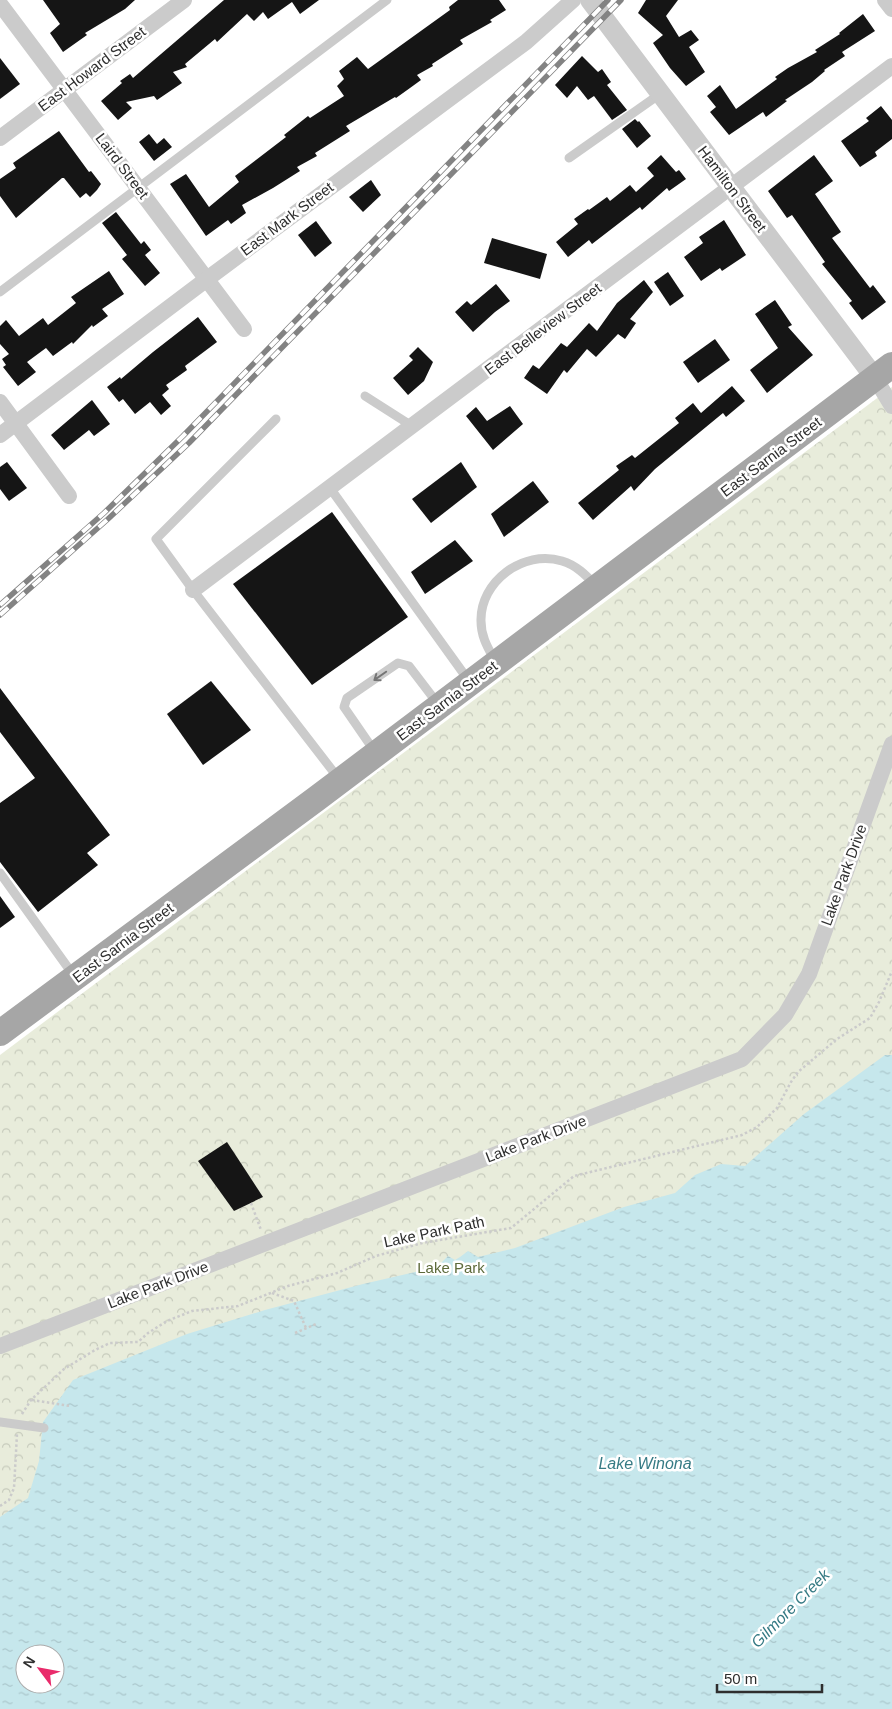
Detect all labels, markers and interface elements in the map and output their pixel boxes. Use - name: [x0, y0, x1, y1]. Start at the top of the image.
- street label: East Howard Street: [35, 22, 149, 115]
- street label: Laird Street: [92, 130, 153, 202]
- street label: Hamilton Street: [695, 142, 771, 236]
- street label: East Mark Street: [237, 178, 337, 259]
- street label: East Belleview Street: [481, 279, 605, 378]
- street label: East Sarnia Street: [717, 413, 825, 500]
- street label: East Sarnia Street: [393, 657, 501, 744]
- one-way arrow: [373, 671, 387, 681]
- street label: Lake Park Drive: [817, 822, 870, 928]
- street label: East Sarnia Street: [69, 899, 177, 986]
- street label: Lake Park Drive: [483, 1111, 589, 1166]
- street label: Lake Park Path: [382, 1213, 486, 1250]
- street label: Lake Park Drive: [105, 1257, 211, 1312]
- park label: Lake Park: [417, 1259, 485, 1276]
- water label: Lake Winona: [598, 1455, 692, 1472]
- water label: Gilmore Creek: [748, 1565, 834, 1651]
- north arrow: [15, 1644, 65, 1694]
- text: N: [20, 1654, 38, 1671]
- scale bar: [717, 1662, 822, 1694]
- text: 50 m: [724, 1670, 757, 1687]

